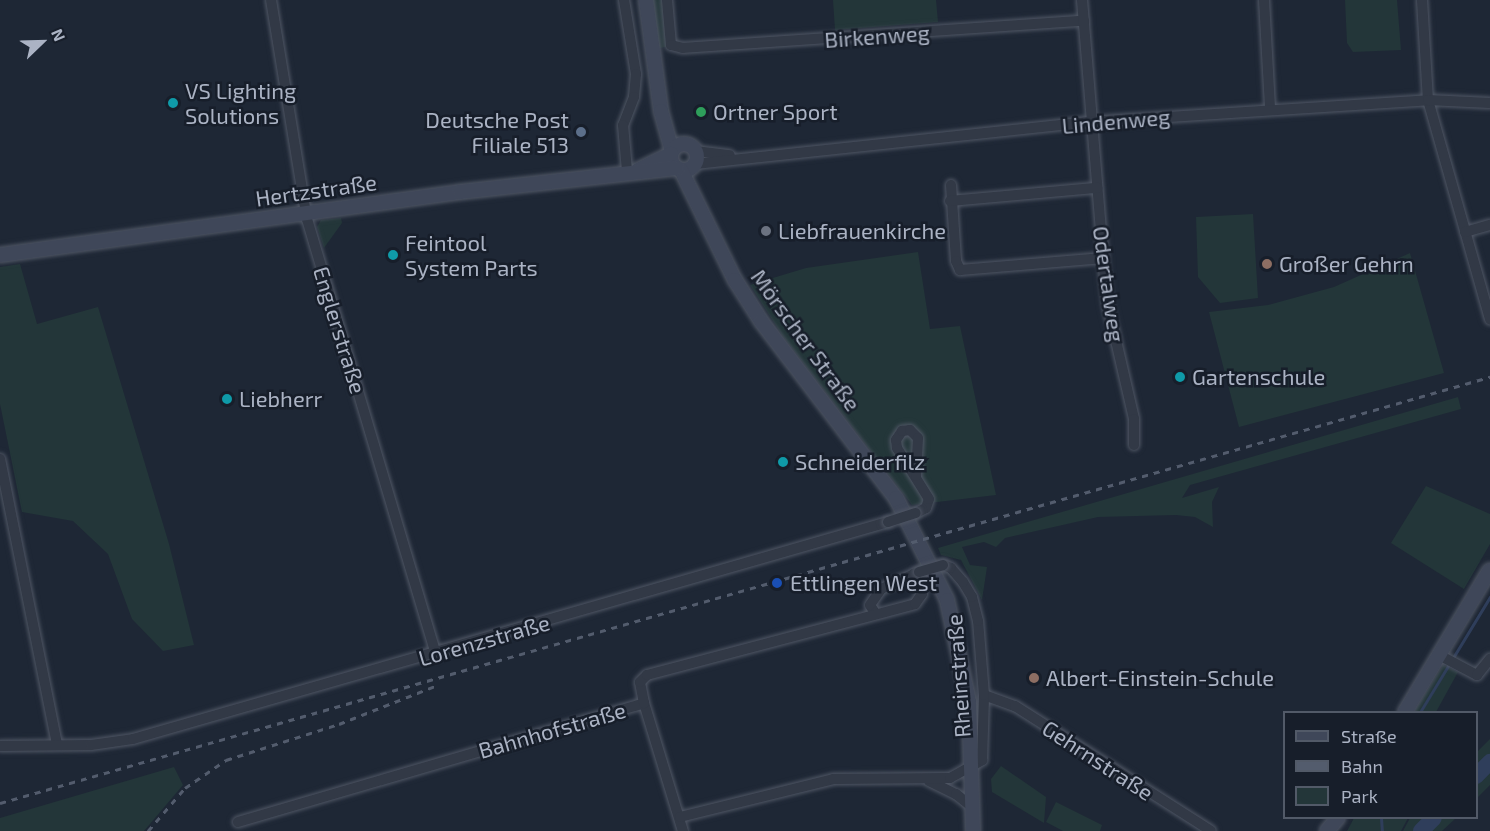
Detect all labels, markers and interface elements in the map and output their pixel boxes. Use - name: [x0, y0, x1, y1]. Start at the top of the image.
- north arrow: [12, 12, 72, 72]
- street label: Birkenweg: [823, 19, 931, 53]
- text: N: [48, 26, 70, 44]
- place label: VS Lighting Solutions: [185, 77, 296, 128]
- marker: VS Lighting Solutions: [166, 96, 180, 110]
- place label: Ortner Sport: [713, 99, 838, 125]
- street label: Lindenweg: [1061, 103, 1171, 139]
- marker: Ortner Sport: [694, 105, 708, 119]
- place label: Deutsche Post Filiale 513: [425, 106, 569, 158]
- marker: Deutsche Post Filiale 513: [574, 125, 588, 139]
- street label: Hertzstraße: [254, 168, 378, 212]
- place label: Liebfrauenkirche: [778, 218, 946, 244]
- marker: Liebfrauenkirche: [759, 224, 773, 238]
- street label: Odertalweg: [1088, 224, 1130, 344]
- place label: Feintool System Parts: [405, 229, 538, 280]
- marker: Feintool System Parts: [386, 248, 400, 262]
- place label: Großer Gehrn: [1279, 251, 1414, 277]
- marker: Großer Gehrn: [1260, 257, 1274, 271]
- street label: Englerstraße: [308, 263, 372, 397]
- street label: Mörscher Straße: [746, 264, 866, 416]
- place label: Gartenschule: [1192, 364, 1325, 390]
- marker: Gartenschule: [1173, 370, 1187, 384]
- place label: Liebherr: [239, 386, 322, 412]
- marker: Liebherr: [220, 392, 234, 406]
- place label: Schneiderfilz: [795, 449, 925, 475]
- marker: Schneiderfilz: [776, 455, 790, 469]
- place label: Ettlingen West: [790, 570, 937, 596]
- marker: Ettlingen West: [768, 574, 786, 592]
- street label: Lorenzstraße: [415, 609, 553, 671]
- street label: Rheinstraße: [941, 613, 975, 739]
- place label: Albert-Einstein-Schule: [1046, 665, 1274, 691]
- marker: Albert-Einstein-Schule: [1027, 671, 1041, 685]
- street label: Bahnhofstraße: [475, 696, 629, 764]
- legend: [1283, 711, 1478, 819]
- street label: Gehrnstraße: [1037, 714, 1159, 806]
- text: Straße: [1341, 725, 1397, 747]
- text: Bahn: [1341, 755, 1383, 777]
- text: Park: [1341, 785, 1378, 807]

